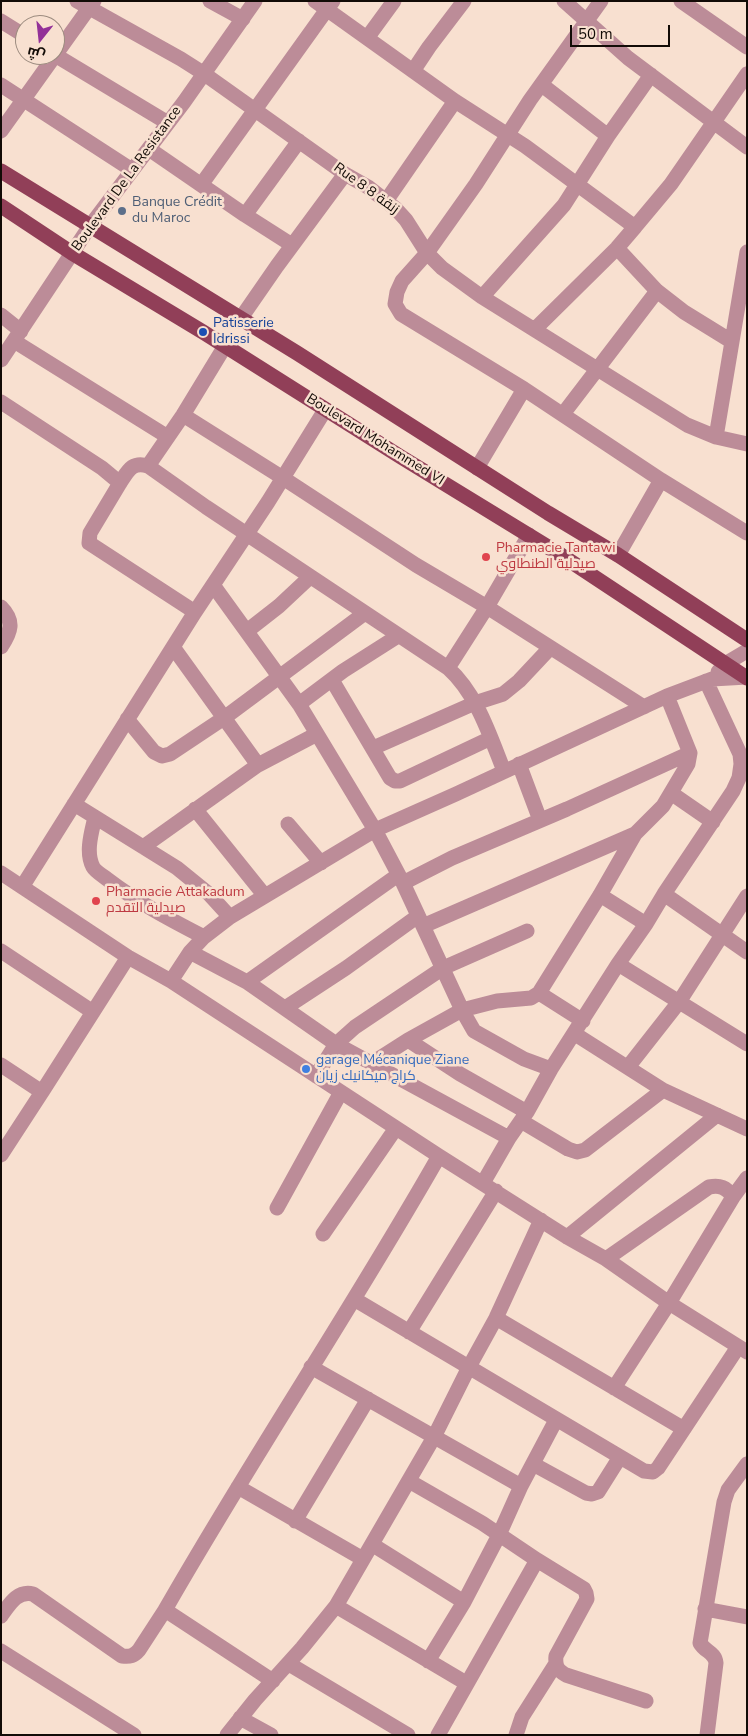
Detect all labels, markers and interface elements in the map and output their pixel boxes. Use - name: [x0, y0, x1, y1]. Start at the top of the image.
- north arrow: [15, 15, 65, 65]
- scale bar: [573, 15, 673, 47]
- text: 50 m: [578, 24, 613, 44]
- text: ش: [25, 42, 47, 66]
- street label: Boulevard De La Resistance: [69, 103, 185, 255]
- street label: Rue 8 8 زنقة: [330, 160, 402, 218]
- place label: Banque Crédit du Maroc: [132, 195, 222, 228]
- marker: Banque Crédit du Maroc: [116, 205, 128, 217]
- place label: Patisserie Idrissi: [213, 316, 274, 348]
- marker: Patisserie Idrissi: [197, 326, 209, 338]
- street label: Boulevard Mohammed VI: [303, 391, 447, 489]
- place label: Pharmacie Tantawi صيدلية الطنطاوي: [496, 541, 615, 574]
- marker: Pharmacie Tantawi صيدلية الطنطاوي: [480, 551, 492, 563]
- place label: Pharmacie Attakadum صيدلية التقدم: [106, 885, 245, 918]
- marker: Pharmacie Attakadum صيدلية التقدم: [90, 895, 102, 907]
- place label: garage Mécanique Ziane كراج ميكانيك زيان: [316, 1053, 469, 1086]
- marker: garage Mécanique Ziane كراج ميكانيك زيان: [300, 1063, 312, 1075]

